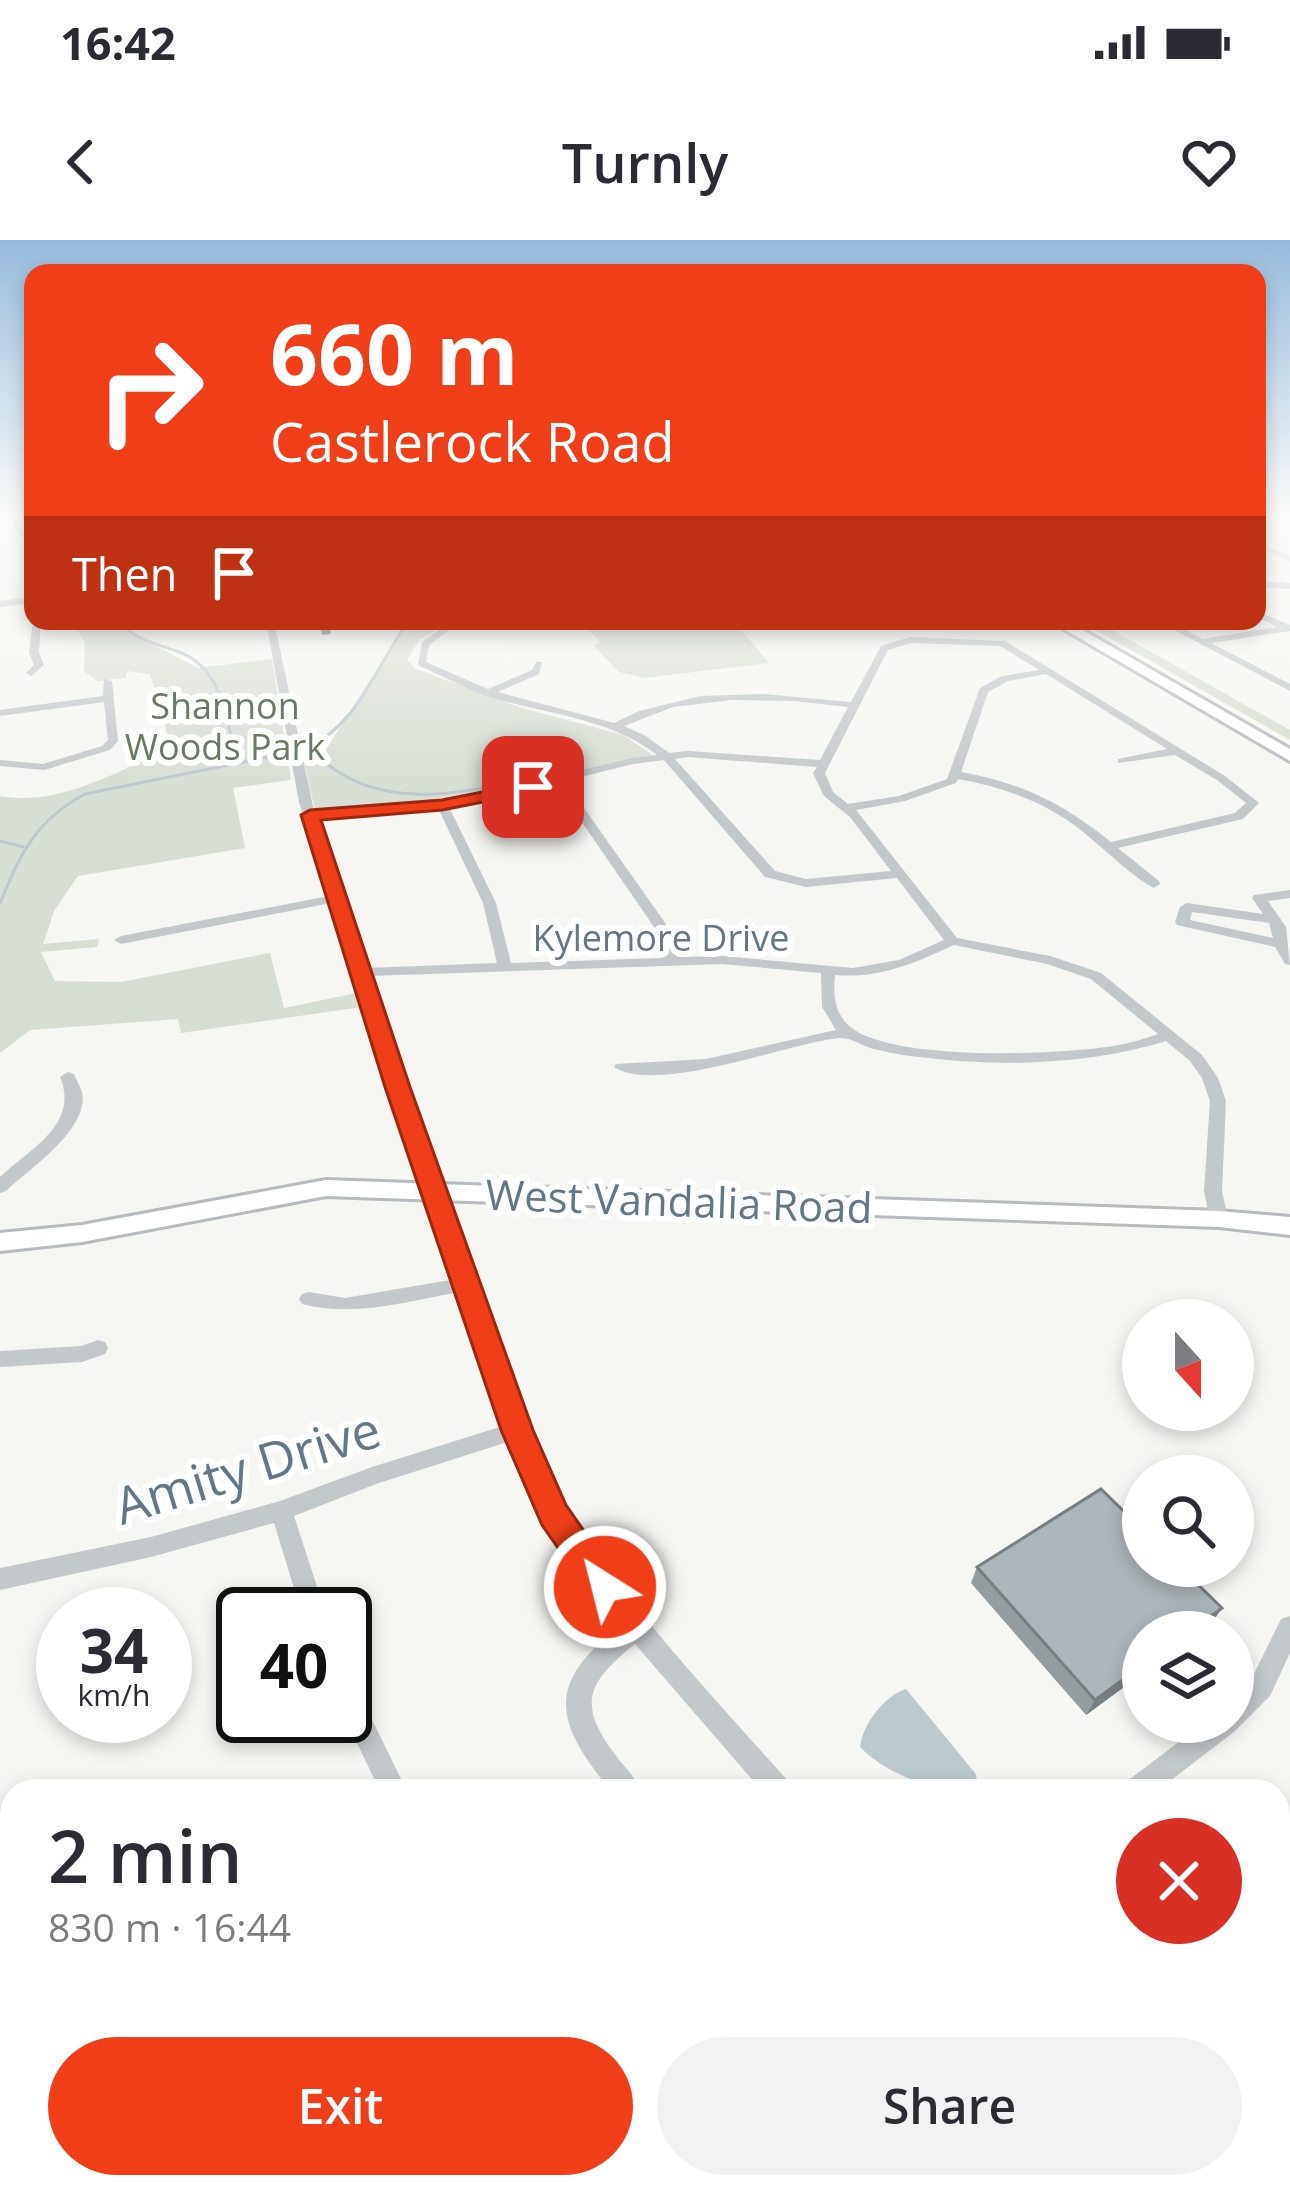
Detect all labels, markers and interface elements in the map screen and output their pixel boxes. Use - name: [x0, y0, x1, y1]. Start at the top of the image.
- text: 16:42: [60, 12, 176, 73]
- text: Turnly: [562, 125, 728, 199]
- icon: back: [48, 129, 114, 195]
- icon: heart: [1176, 129, 1242, 195]
- text: 660 m: [270, 295, 518, 410]
- icon: right: [72, 312, 228, 468]
- text: Castlerock Road: [270, 404, 675, 478]
- icon: arrive: [201, 540, 267, 606]
- text: Then: [72, 543, 177, 604]
- park label: Shannon Woods Park: [125, 681, 325, 771]
- pin: [482, 736, 584, 838]
- icon: arrive: [500, 754, 566, 820]
- street label: Kylemore Drive: [533, 913, 789, 962]
- street label: West Vandalia Road: [485, 1165, 873, 1235]
- north arrow: [1122, 1299, 1254, 1431]
- map controls: [1122, 1299, 1254, 1743]
- street label: Amity Drive: [106, 1392, 388, 1540]
- button: search: [1122, 1455, 1254, 1587]
- position arrow: [542, 1524, 668, 1650]
- speed limit sign: 40: [216, 1587, 372, 1743]
- text: 34: [80, 1609, 148, 1691]
- button: layers: [1122, 1611, 1254, 1743]
- text: km/h: [78, 1674, 150, 1715]
- text: 2 min: [48, 1806, 242, 1904]
- button: close: [1116, 1818, 1242, 1944]
- text: 830 m · 16:44: [48, 1900, 291, 1953]
- button: Exit: [48, 2037, 633, 2175]
- button: Share: [657, 2037, 1242, 2175]

